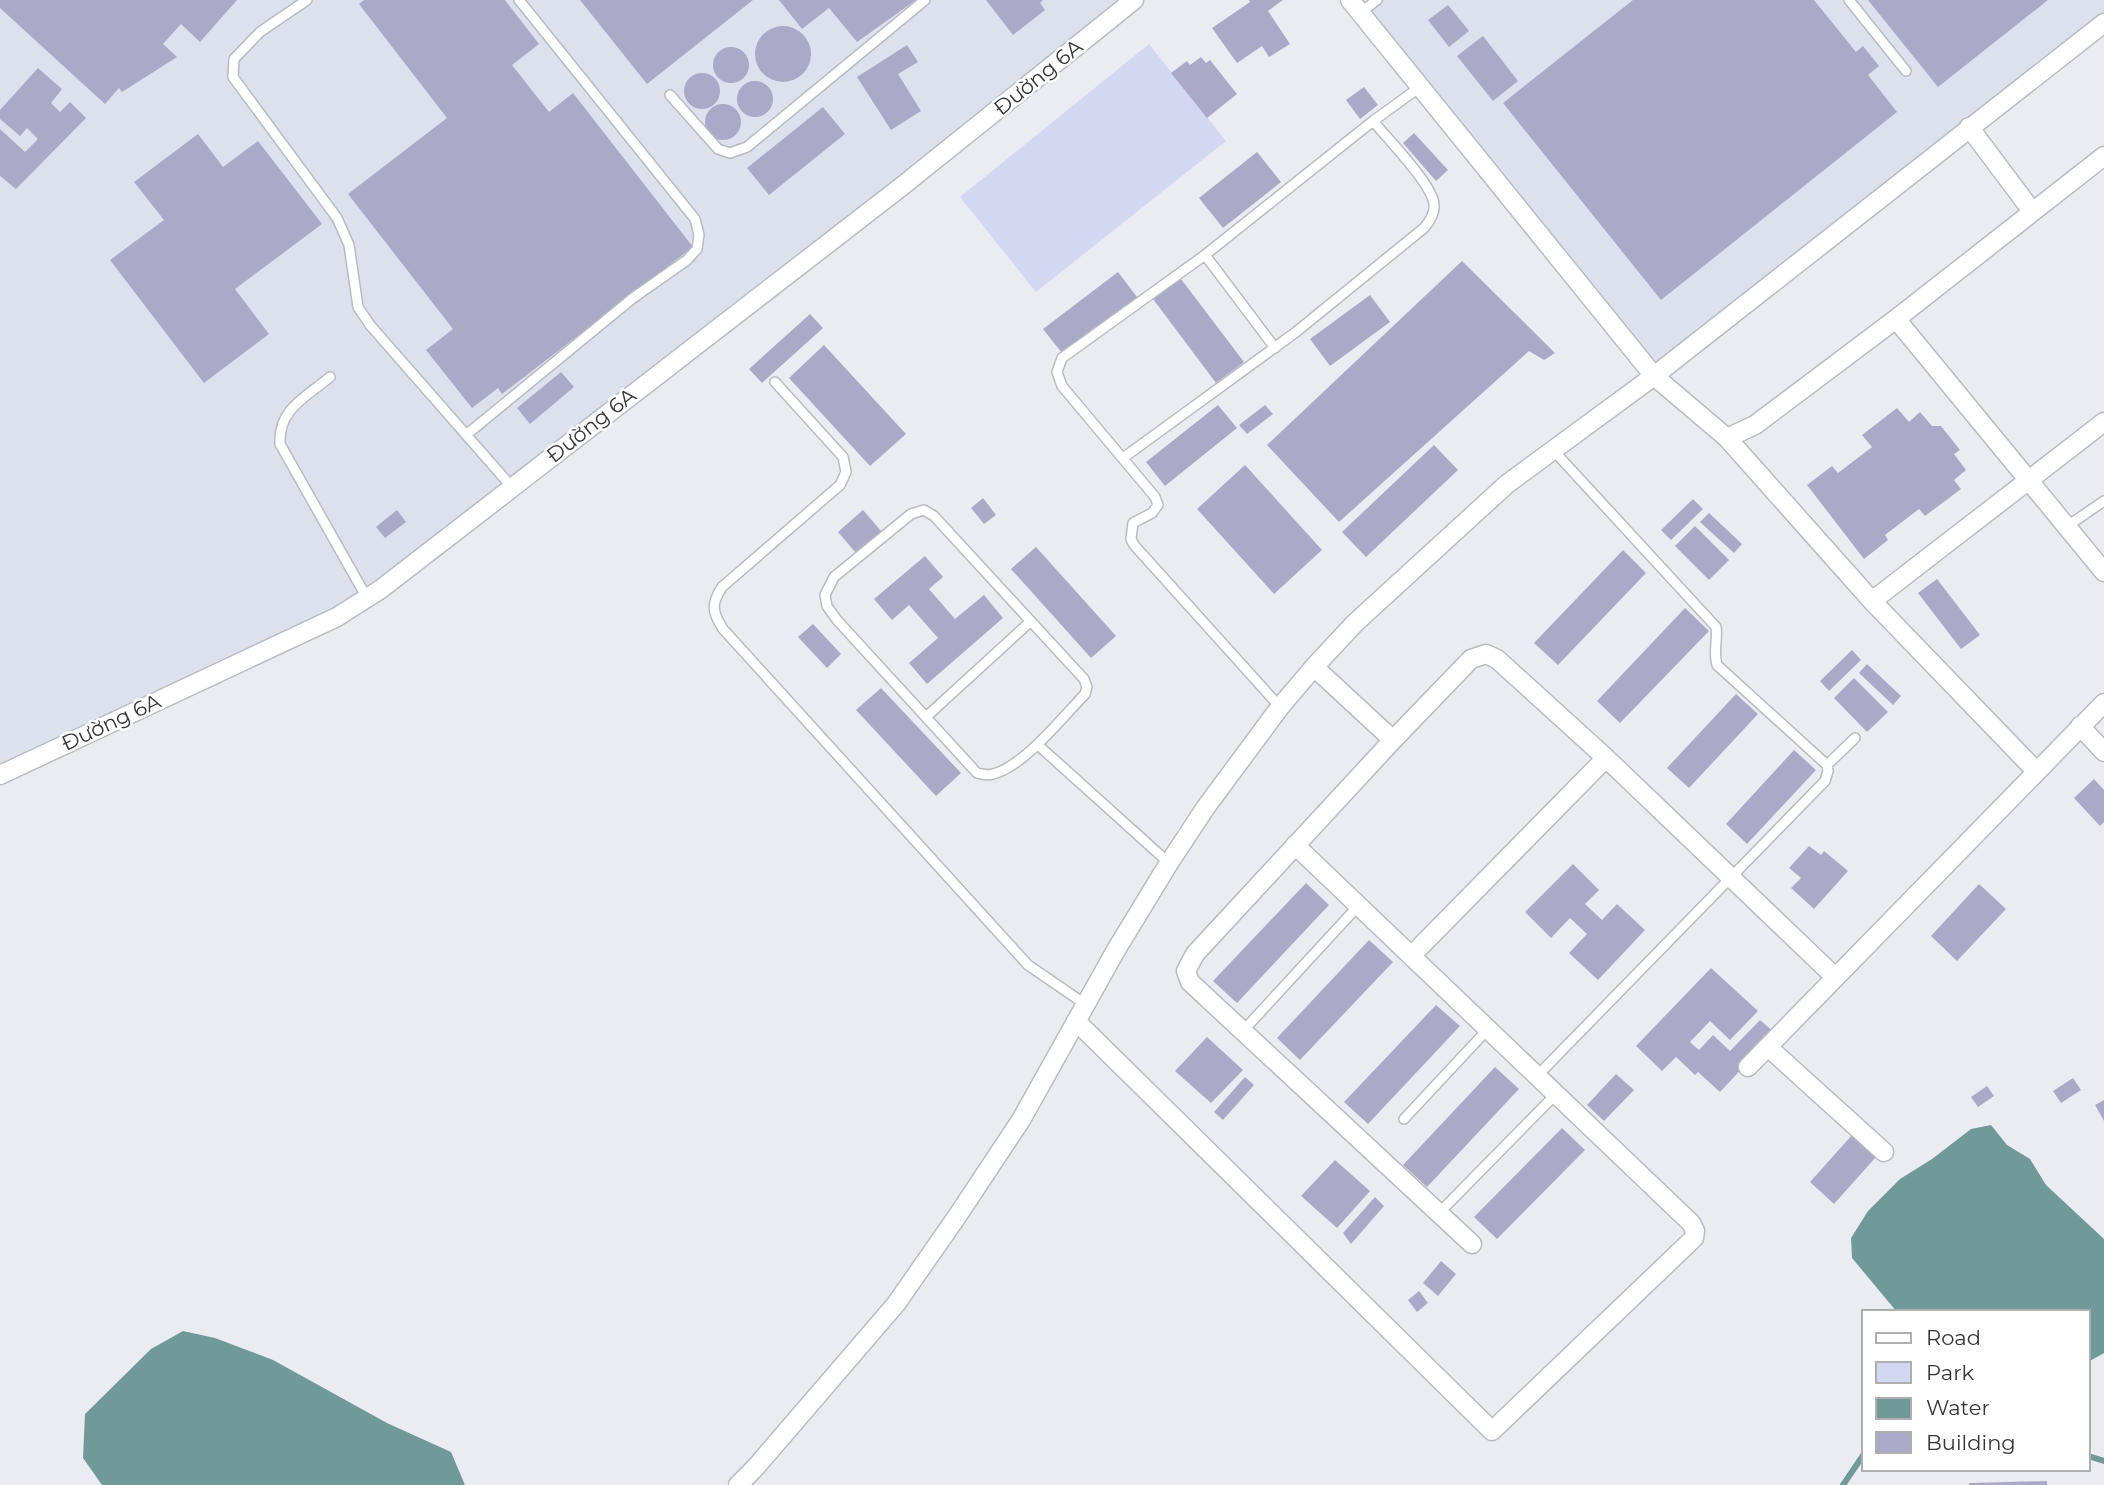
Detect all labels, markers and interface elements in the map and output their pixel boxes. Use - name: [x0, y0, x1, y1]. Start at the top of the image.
- street label: Đường 6A: [989, 33, 1088, 120]
- street label: Đường 6A: [541, 382, 641, 468]
- street label: Đường 6A: [57, 688, 165, 756]
- legend: [1862, 1310, 2090, 1471]
- text: Road: [1926, 1325, 1981, 1350]
- text: Park: [1926, 1360, 1974, 1385]
- text: Water: [1926, 1395, 1990, 1420]
- text: Building: [1926, 1430, 2016, 1455]

